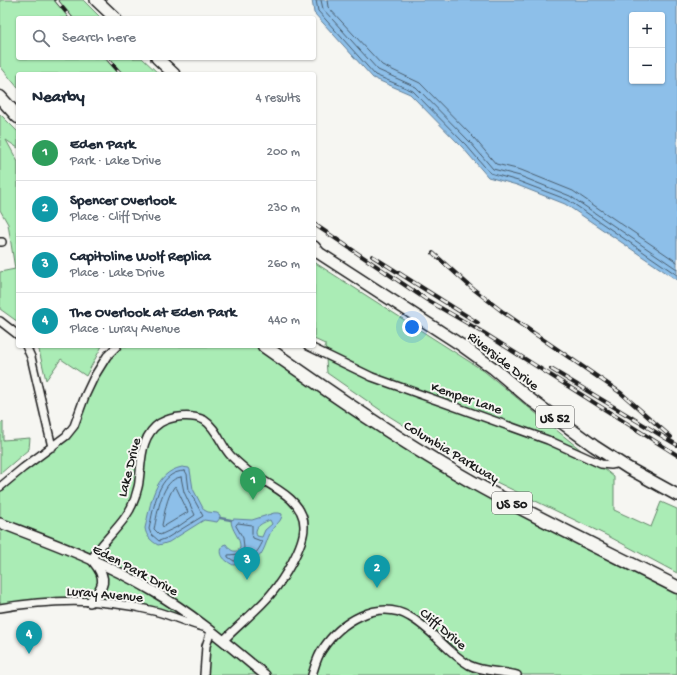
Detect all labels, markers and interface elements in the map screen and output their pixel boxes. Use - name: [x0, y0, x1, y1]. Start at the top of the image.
- map controls: [629, 12, 665, 84]
- button: +: [629, 12, 665, 48]
- search box: [16, 16, 316, 60]
- icon: search: [30, 27, 52, 49]
- text: Search here: [62, 29, 136, 47]
- button: −: [629, 48, 665, 84]
- text: Nearby: [32, 88, 85, 108]
- text: 4 results: [256, 91, 300, 106]
- text: Eden Park: [70, 136, 135, 154]
- text: 1: [42, 145, 48, 160]
- text: 200 m: [267, 145, 300, 160]
- text: Park · Lake Drive: [70, 154, 161, 169]
- text: Spencer Overlook: [70, 192, 175, 210]
- text: 2: [42, 201, 48, 216]
- text: 230 m: [267, 201, 300, 216]
- text: Place · Cliff Drive: [70, 210, 161, 225]
- text: Capitoline Wolf Replica: [70, 248, 211, 266]
- text: 3: [42, 257, 48, 272]
- text: 260 m: [267, 257, 300, 272]
- text: Place · Lake Drive: [70, 266, 165, 281]
- text: The Overlook at Eden Park: [70, 304, 236, 322]
- text: 4: [42, 313, 48, 328]
- text: 440 m: [268, 313, 300, 328]
- your location: [402, 317, 422, 337]
- text: Place · Luray Avenue: [70, 322, 180, 337]
- street label: Riverside Drive: [463, 329, 542, 396]
- street label: Kemper Lane: [428, 379, 505, 420]
- road number: US 52: [536, 406, 574, 428]
- street label: Columbia Parkway: [400, 418, 502, 488]
- street label: Lake Drive: [115, 436, 146, 499]
- pin: 1: [240, 467, 266, 500]
- road number: US 50: [492, 492, 532, 514]
- street label: Eden Park Drive: [89, 541, 181, 601]
- pin: 3: [234, 547, 260, 580]
- pin: 2: [364, 555, 390, 588]
- street label: Luray Avenue: [66, 584, 145, 607]
- street label: Cliff Drive: [415, 605, 470, 655]
- pin: 4: [16, 621, 42, 654]

